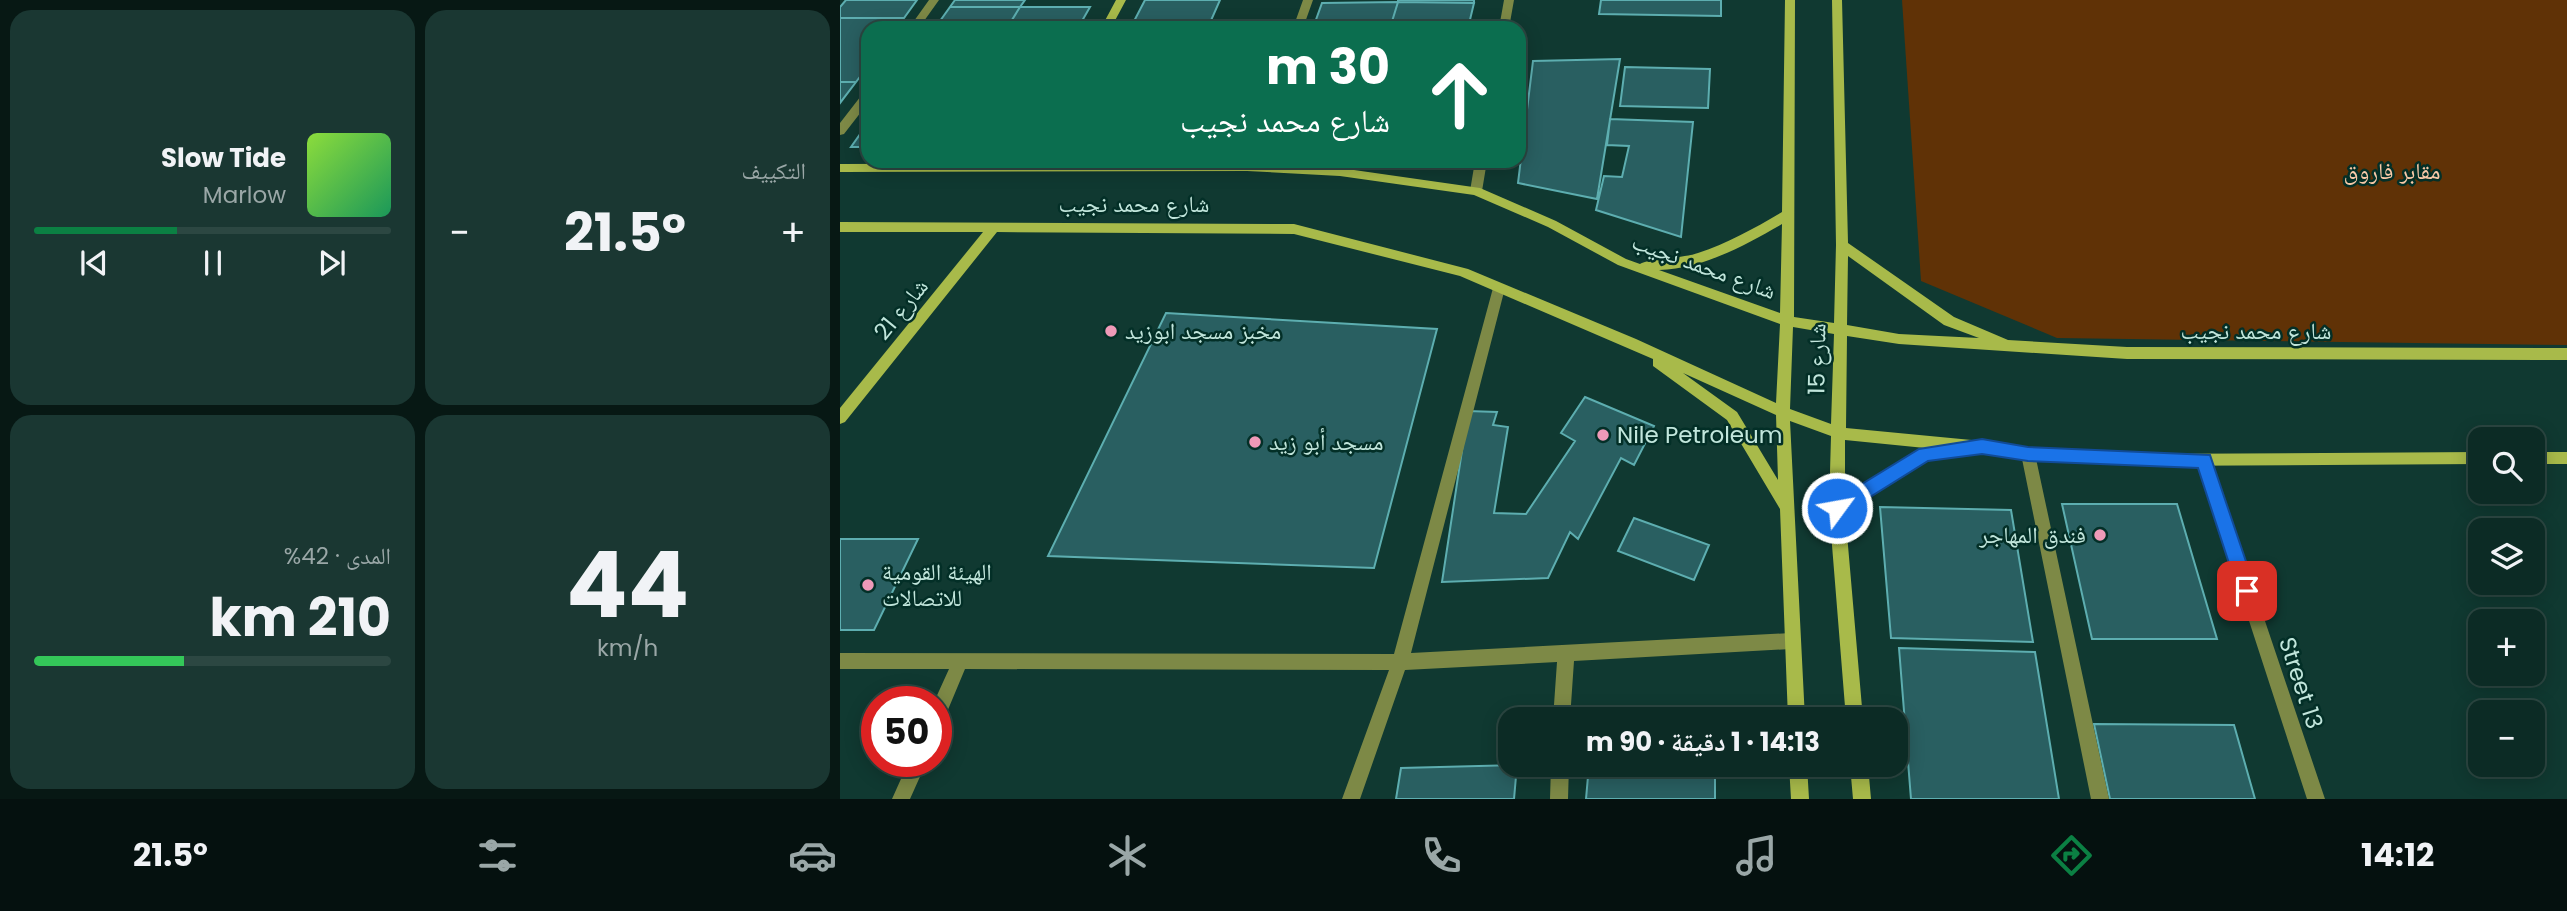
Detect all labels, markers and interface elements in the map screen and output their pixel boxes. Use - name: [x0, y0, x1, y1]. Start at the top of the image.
- text: 30 m: [1266, 33, 1390, 101]
- icon: ahead: [1414, 49, 1505, 140]
- text: شارع محمد نجيب: [1180, 98, 1390, 143]
- text: Slow Tide: [161, 140, 286, 176]
- text: التكييف: [741, 155, 806, 187]
- park label: مقابر فاروق: [2344, 155, 2440, 187]
- text: Marlow: [203, 179, 286, 211]
- street label: شارع محمد نجيب: [1059, 188, 1209, 220]
- text: 21.5°: [564, 196, 686, 269]
- text: −: [449, 206, 470, 259]
- text: +: [780, 206, 806, 259]
- street label: شارع محمد نجيب: [1628, 225, 1780, 307]
- icon: previous: [75, 244, 113, 282]
- icon: pause: [194, 244, 232, 282]
- icon: next: [313, 244, 351, 282]
- street label: شارع 21: [866, 272, 936, 346]
- place label: مخبز مسجد ابوزيد: [1125, 315, 1281, 347]
- street label: شارع محمد نجيب: [2181, 315, 2331, 347]
- marker: مخبز مسجد ابوزيد: [1103, 323, 1119, 339]
- street label: شارع 15: [1800, 323, 1834, 395]
- place label: Nile Petroleum: [1617, 419, 1782, 451]
- place label: مسجد أبو زيد: [1269, 426, 1383, 458]
- marker: Nile Petroleum: [1595, 427, 1611, 443]
- map controls: [2468, 427, 2545, 777]
- button: search: [2468, 427, 2545, 504]
- marker: مسجد أبو زيد: [1247, 434, 1263, 450]
- position arrow: [1800, 471, 1874, 545]
- button: layers: [2468, 518, 2545, 595]
- place label: فندق المهاجر: [1978, 519, 2086, 551]
- text: 44: [566, 521, 689, 649]
- marker: فندق المهاجر: [2092, 527, 2108, 543]
- text: المدى · 42%: [284, 540, 391, 572]
- place label: الهيئة القومية للاتصالات: [882, 556, 992, 614]
- pin: [2217, 561, 2277, 621]
- icon: arrive: [2228, 572, 2266, 610]
- marker: الهيئة القومية للاتصالات: [860, 577, 876, 593]
- text: 210 km: [210, 581, 391, 654]
- button: +: [2468, 609, 2545, 686]
- text: km/h: [597, 632, 658, 664]
- street label: Street 13: [2271, 633, 2331, 733]
- speed limit sign: 50: [861, 686, 952, 777]
- button: −: [2468, 700, 2545, 777]
- text: 14:13 · 1 دقيقة · 90 m: [1586, 724, 1820, 760]
- icon: filters: [473, 831, 522, 880]
- icon: car: [788, 831, 837, 880]
- icon: climate: [1103, 831, 1152, 880]
- icon: phone: [1417, 831, 1466, 880]
- icon: music: [1732, 831, 1781, 880]
- icon: directions: [2047, 831, 2096, 880]
- text: 21.5°: [133, 832, 208, 877]
- text: 14:12: [2361, 832, 2434, 877]

